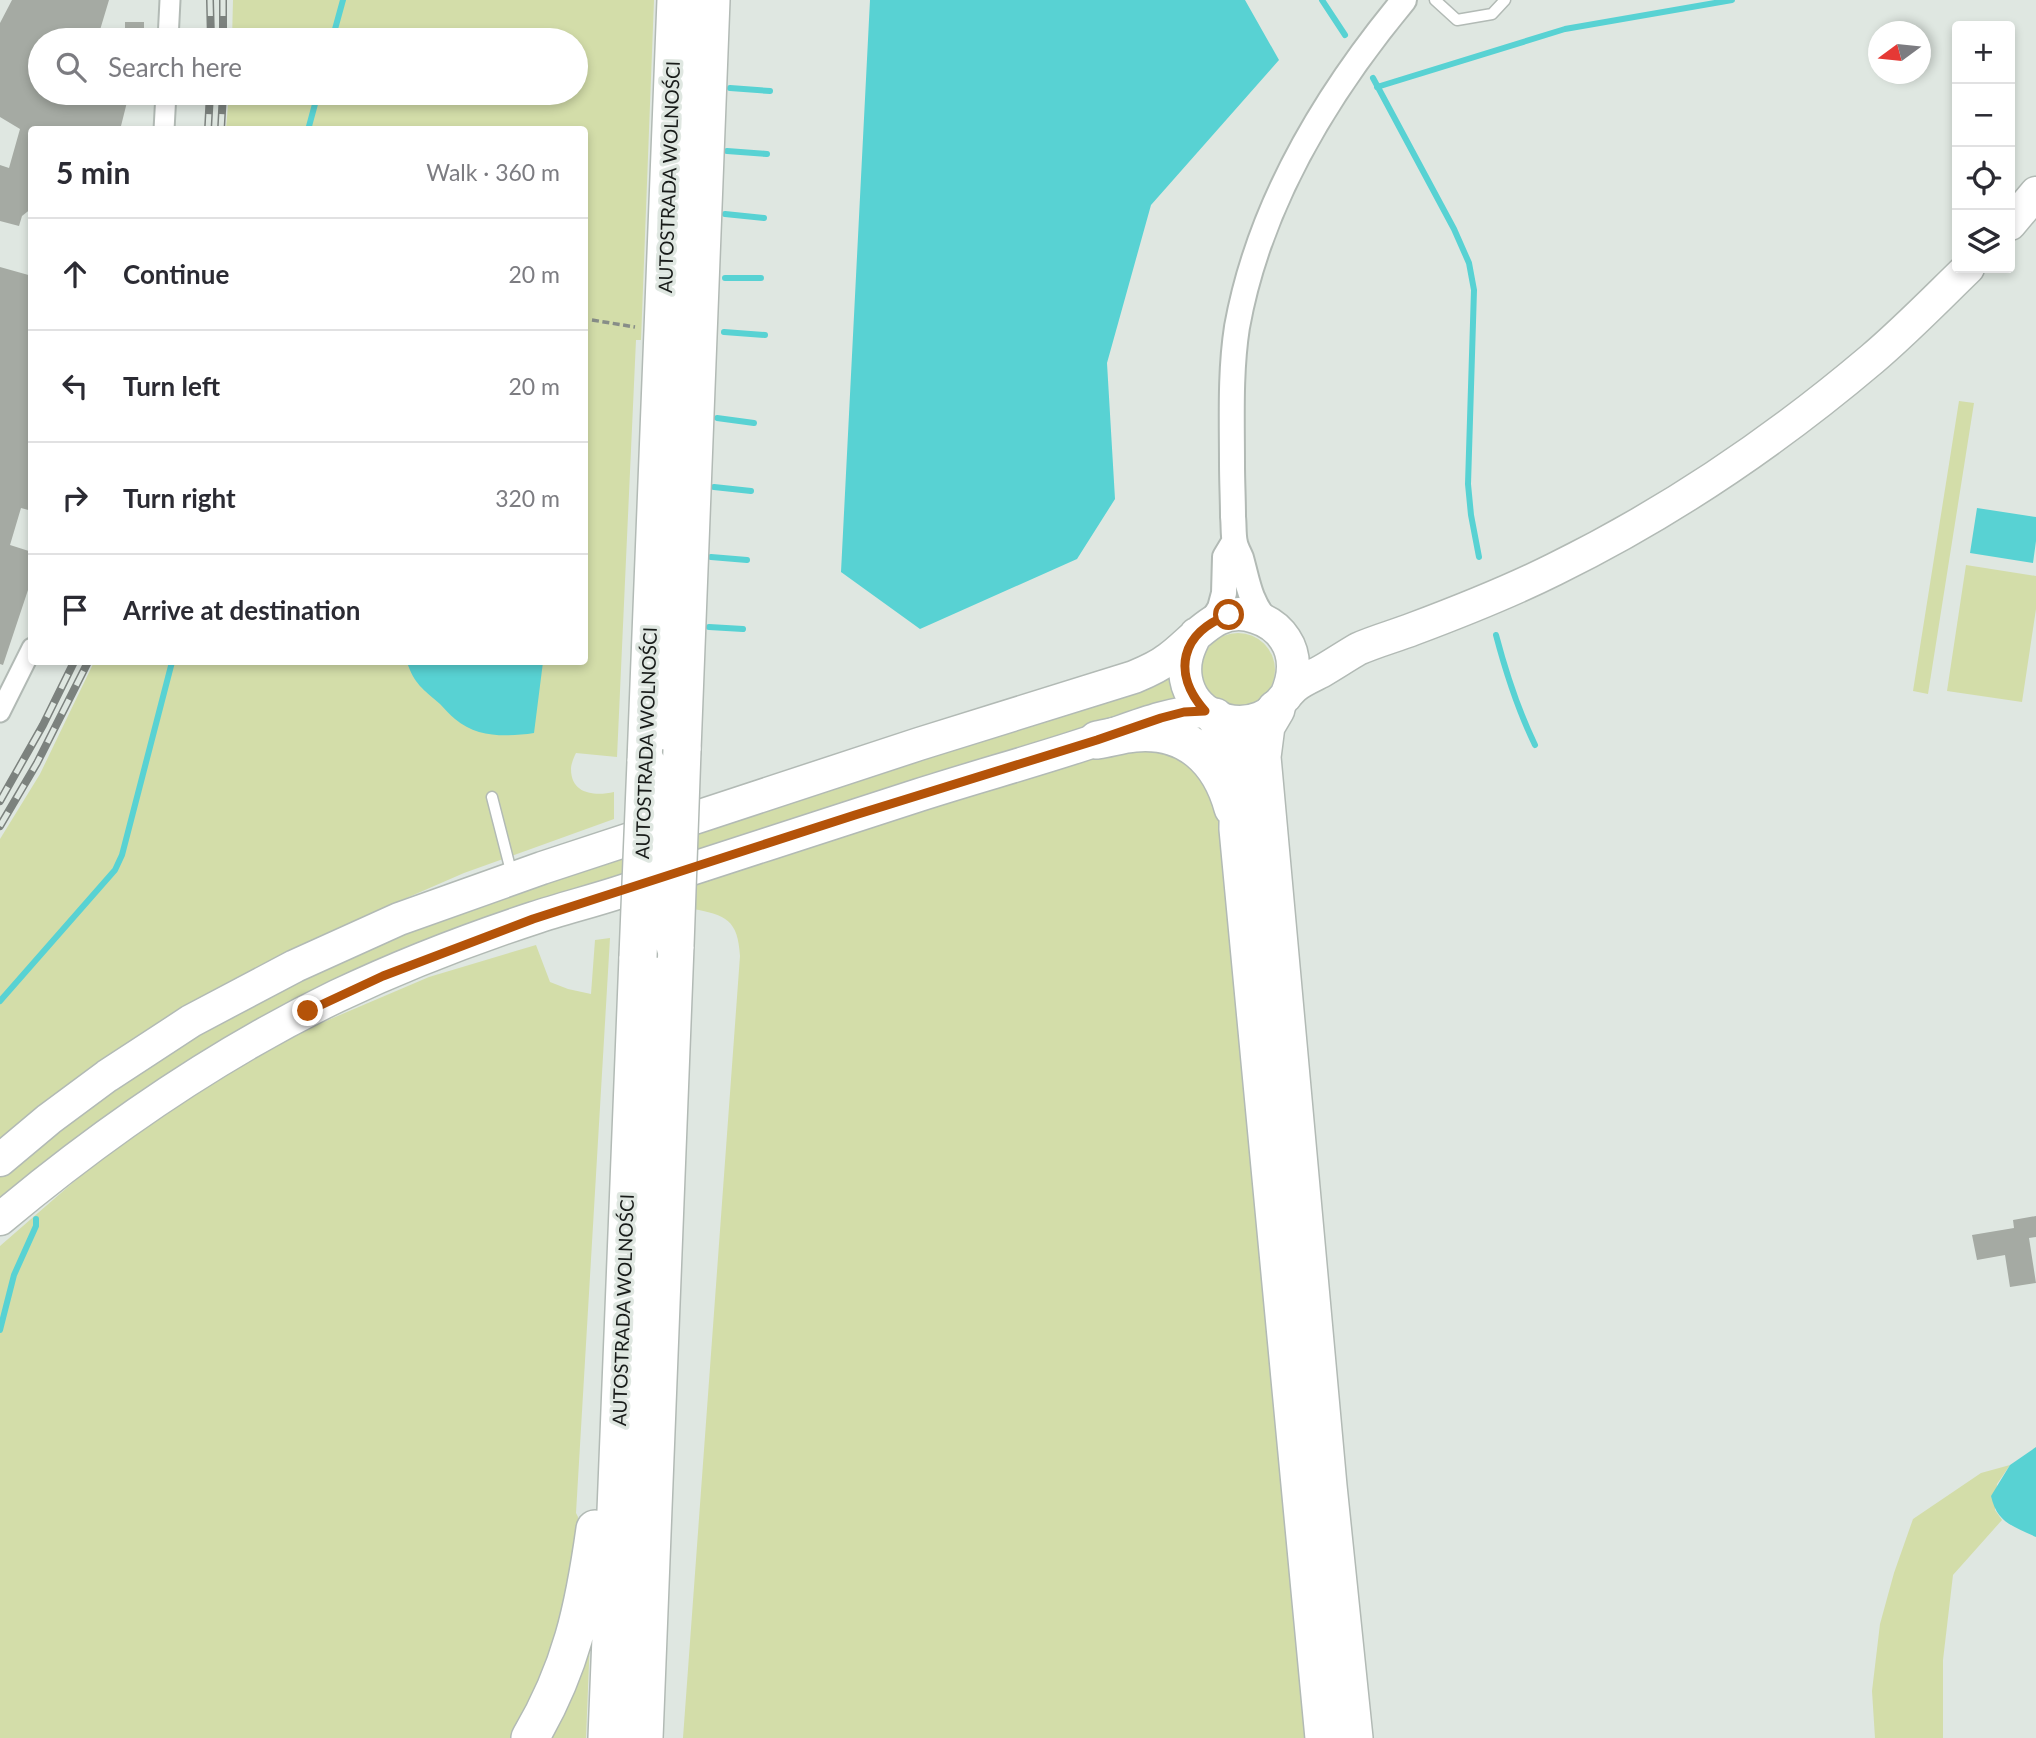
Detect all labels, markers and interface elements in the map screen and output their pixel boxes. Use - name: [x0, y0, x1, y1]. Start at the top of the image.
- north arrow: [1868, 21, 1931, 84]
- map controls: [1952, 21, 2015, 273]
- button: +: [1952, 21, 2015, 84]
- search box: [28, 28, 588, 105]
- icon: search: [52, 48, 90, 86]
- text: Search here: [108, 51, 242, 83]
- street label: AUTOSTRADA WOLNOŚCI: [653, 61, 684, 293]
- button: −: [1952, 84, 2015, 147]
- button: locate: [1952, 147, 2015, 210]
- text: 5 min: [56, 154, 130, 190]
- text: Walk · 360 m: [426, 158, 560, 186]
- button: layers: [1952, 210, 2015, 273]
- icon: ahead: [56, 255, 94, 293]
- text: Continue: [123, 258, 229, 290]
- text: 20 m: [509, 260, 560, 288]
- icon: left: [56, 367, 94, 405]
- text: Turn left: [123, 370, 220, 402]
- text: 20 m: [509, 372, 560, 400]
- icon: right: [56, 479, 94, 517]
- text: Turn right: [123, 482, 236, 514]
- text: 320 m: [495, 484, 560, 512]
- icon: arrive: [56, 591, 94, 629]
- text: Arrive at destination: [123, 594, 360, 626]
- route start: [1213, 599, 1244, 630]
- street label: AUTOSTRADA WOLNOŚCI: [630, 627, 661, 859]
- route end: [292, 995, 323, 1026]
- street label: AUTOSTRADA WOLNOŚCI: [607, 1194, 638, 1426]

